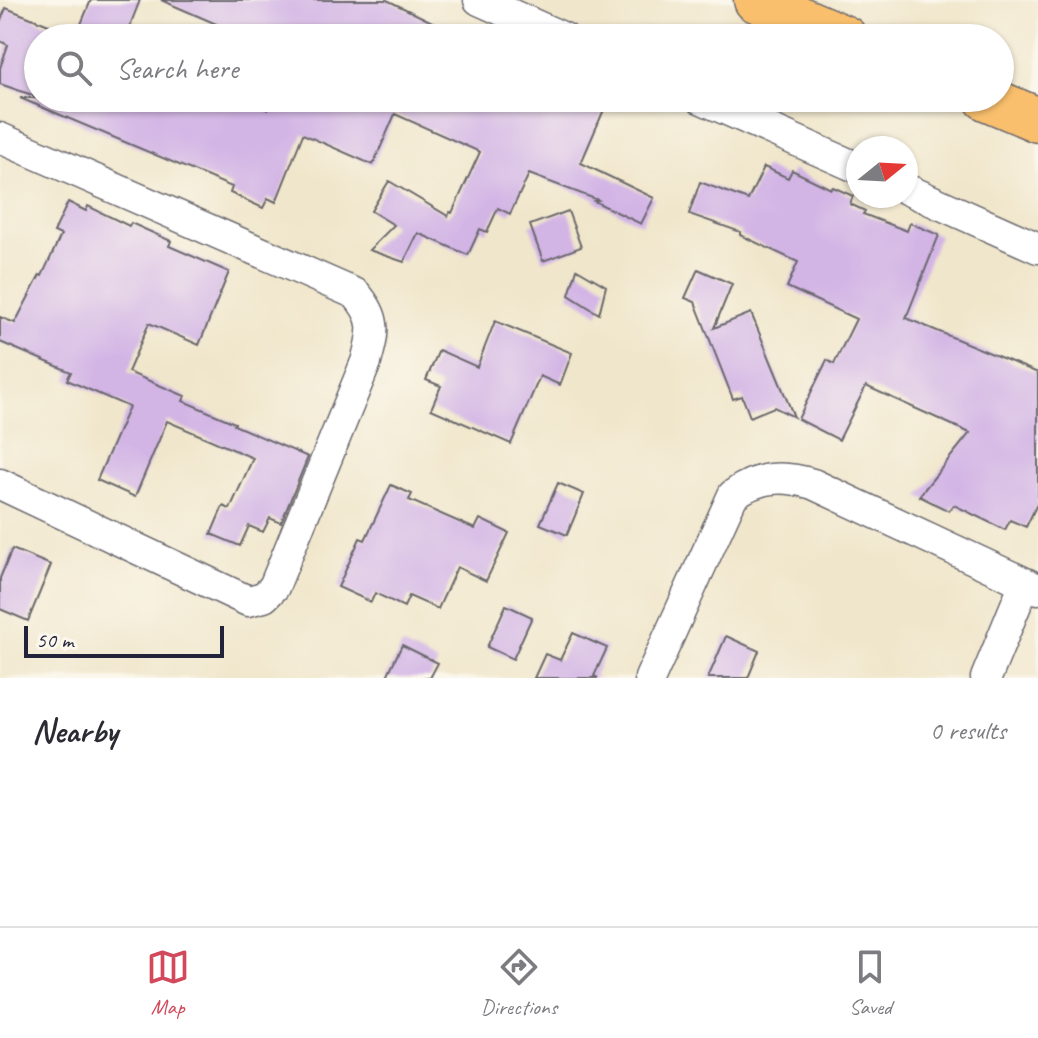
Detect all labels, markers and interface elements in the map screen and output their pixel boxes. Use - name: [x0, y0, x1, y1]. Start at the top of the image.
- search box: [24, 24, 1014, 112]
- icon: search: [52, 46, 96, 90]
- text: Search here: [116, 49, 238, 87]
- north arrow: [846, 136, 918, 208]
- scale bar: [24, 622, 224, 658]
- text: 50 m: [36, 626, 73, 654]
- text: Nearby: [32, 709, 118, 752]
- text: 0 results: [930, 714, 1006, 747]
- tab: Map: [146, 945, 190, 1021]
- tab: Directions: [481, 945, 557, 1021]
- tab: Saved: [848, 945, 892, 1021]

